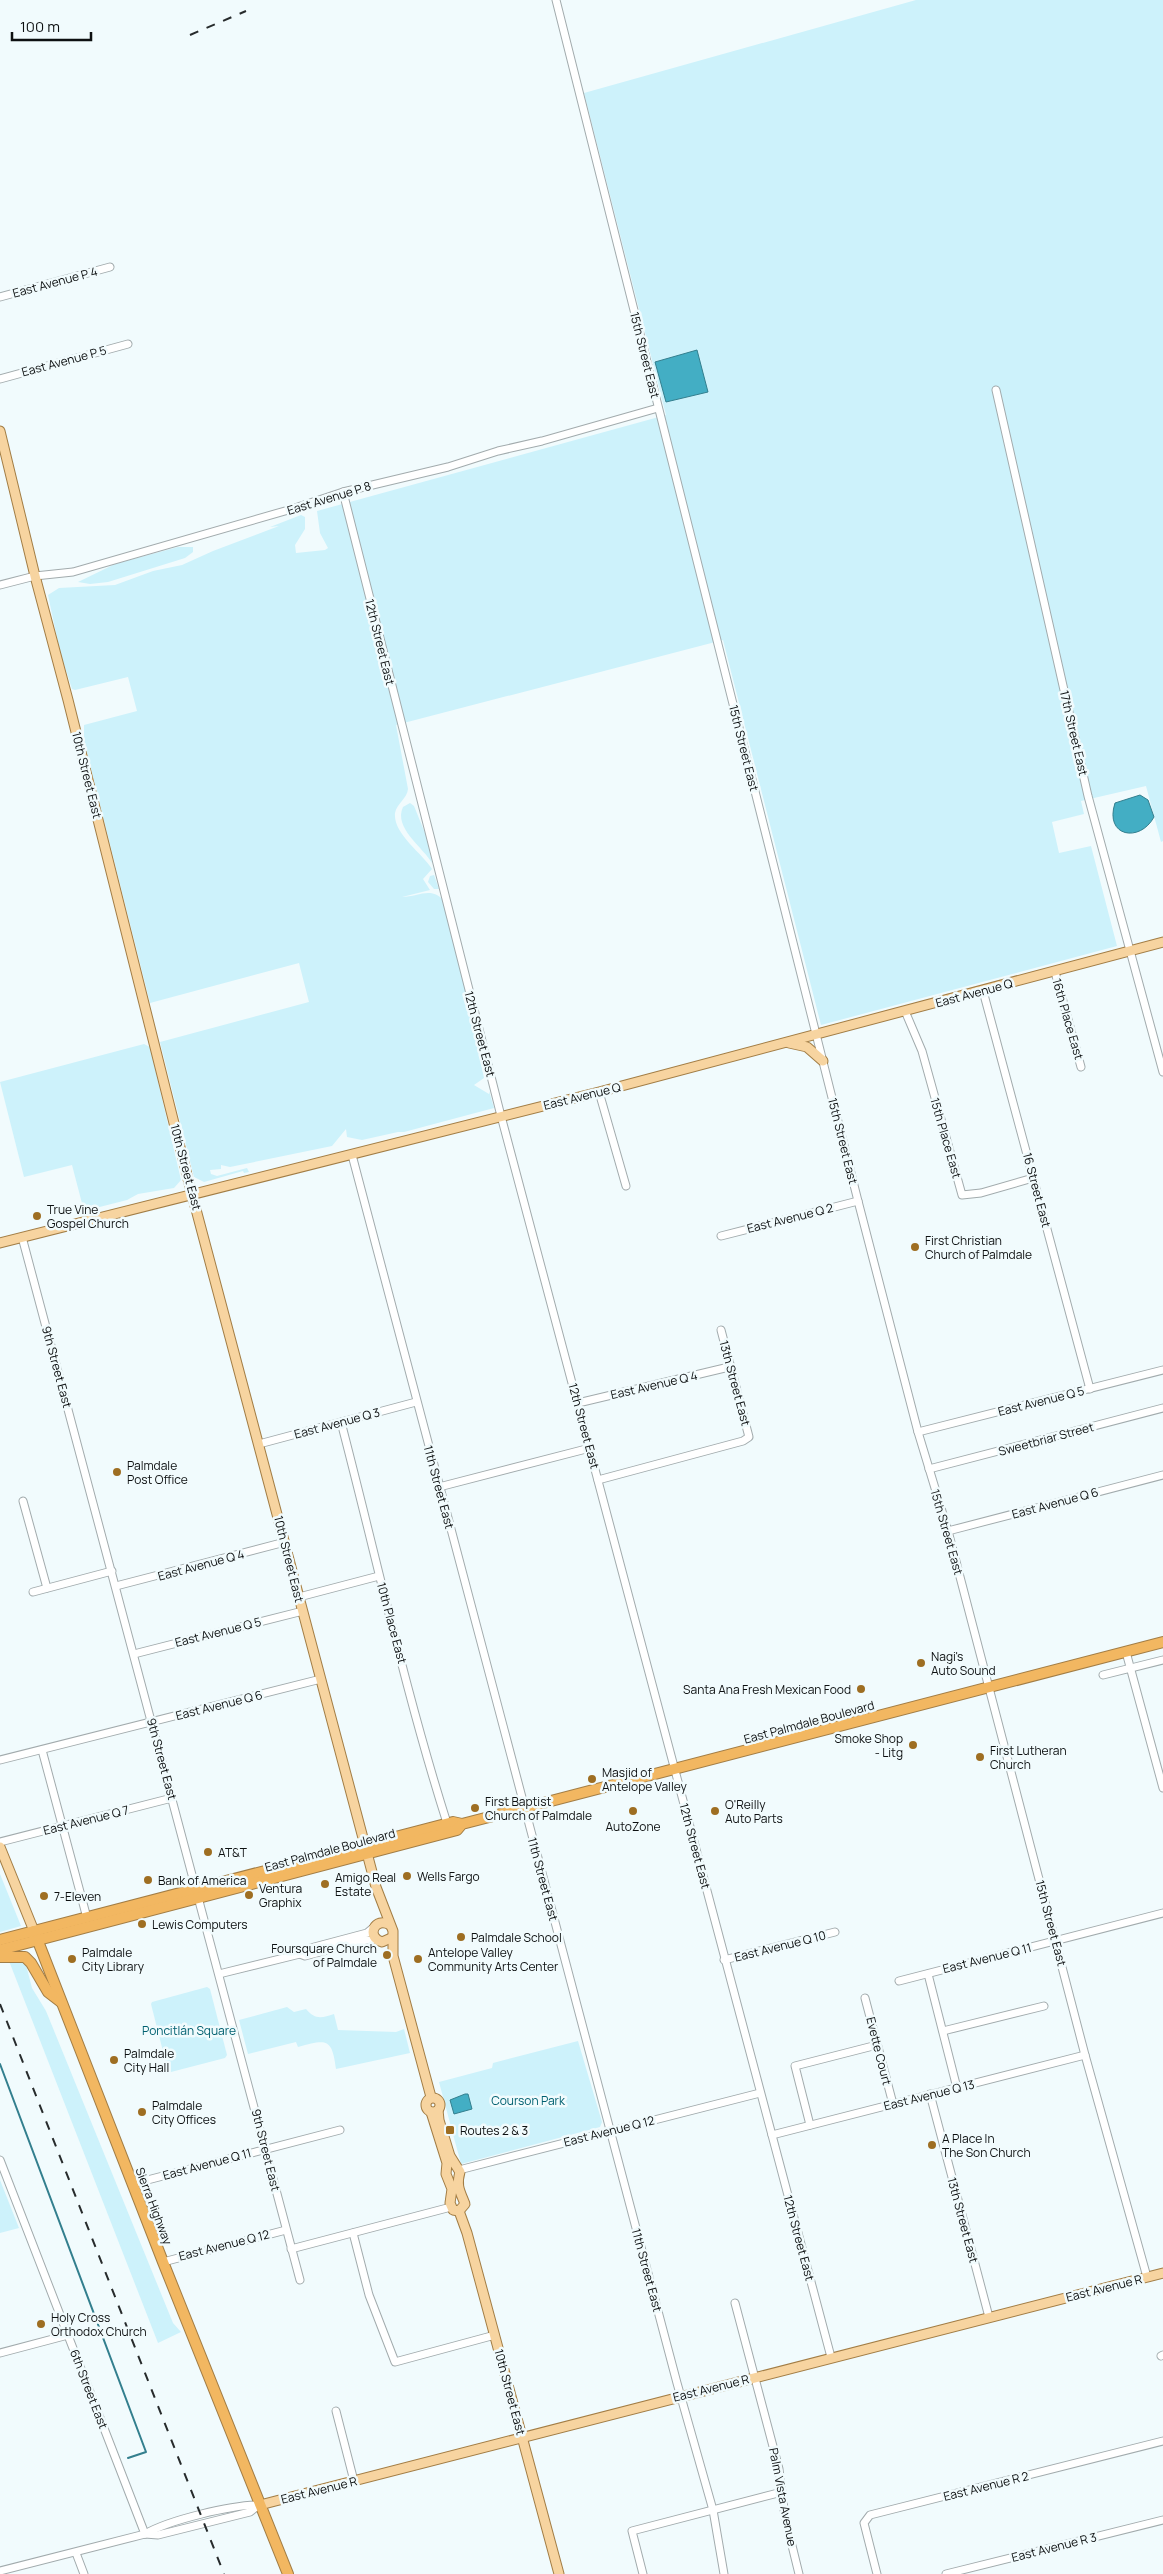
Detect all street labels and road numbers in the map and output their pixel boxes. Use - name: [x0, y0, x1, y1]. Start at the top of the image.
- street label: East Avenue P 4: [11, 263, 99, 301]
- street label: 15th Street East: [626, 310, 664, 400]
- street label: East Avenue P 5: [20, 342, 108, 380]
- street label: East Avenue P 8: [285, 477, 373, 519]
- street label: 12th Street East: [361, 597, 399, 687]
- street label: 17th Street East: [1056, 689, 1092, 778]
- street label: 15th Street East: [725, 703, 763, 793]
- street label: 10th Street East: [68, 730, 106, 820]
- street label: East Avenue Q: [934, 974, 1015, 1011]
- street label: 16th Place East: [1048, 976, 1088, 1062]
- street label: 12th Street East: [460, 989, 500, 1079]
- street label: East Avenue Q: [542, 1078, 623, 1114]
- street label: 15th Street East: [824, 1096, 862, 1186]
- street label: 15th Place East: [926, 1096, 966, 1180]
- street label: 10th Street East: [166, 1122, 206, 1212]
- street label: 16 Street East: [1019, 1151, 1055, 1229]
- street label: East Avenue Q 2: [745, 1199, 835, 1237]
- street label: 9th Street East: [38, 1324, 76, 1410]
- street label: 13th Street East: [715, 1338, 755, 1428]
- street label: East Avenue Q 4: [609, 1367, 699, 1403]
- street label: 12th Street East: [564, 1381, 604, 1471]
- street label: East Avenue Q 5: [996, 1382, 1086, 1420]
- street label: East Avenue Q 3: [292, 1403, 382, 1443]
- street label: Sweetbriar Street: [996, 1418, 1096, 1460]
- street label: 11th Street East: [420, 1443, 458, 1531]
- street label: East Avenue Q 6: [1010, 1483, 1100, 1523]
- street label: 15th Street East: [927, 1487, 967, 1577]
- street label: 10th Street East: [270, 1514, 308, 1604]
- street label: East Avenue Q 4: [156, 1545, 246, 1585]
- street label: 10th Place East: [373, 1580, 411, 1666]
- street label: East Avenue Q 5: [173, 1613, 263, 1651]
- street label: East Avenue Q 6: [174, 1686, 264, 1724]
- street label: East Palmdale Boulevard: [742, 1696, 876, 1748]
- street label: 9th Street East: [143, 1716, 181, 1802]
- street label: East Avenue Q 7: [41, 1801, 131, 1839]
- street label: 12th Street East: [675, 1801, 715, 1891]
- street label: East Palmdale Boulevard: [263, 1824, 397, 1876]
- street label: 11th Street East: [524, 1835, 562, 1923]
- street label: 15th Street East: [1031, 1878, 1071, 1968]
- street label: East Avenue Q 10: [733, 1926, 827, 1966]
- street label: East Avenue Q 11: [941, 1939, 1033, 1977]
- street label: Evette Court: [862, 2015, 896, 2087]
- street label: East Avenue Q 13: [882, 2076, 976, 2114]
- street label: 9th Street East: [248, 2107, 284, 2193]
- street label: East Avenue Q 12: [562, 2111, 656, 2151]
- street label: East Avenue Q 11: [161, 2144, 253, 2184]
- street label: Sierra Highway: [131, 2165, 177, 2248]
- street label: 13th Street East: [943, 2175, 983, 2265]
- street label: 12th Street East: [779, 2193, 819, 2283]
- street label: East Avenue Q 12: [177, 2225, 271, 2265]
- street label: 11th Street East: [628, 2226, 666, 2314]
- street label: East Avenue R: [1064, 2270, 1144, 2306]
- street label: 6th Street East: [66, 2347, 112, 2431]
- street label: 10th Street East: [490, 2347, 530, 2437]
- street label: East Avenue R: [671, 2370, 751, 2406]
- street label: Palm Vista Avenue: [765, 2446, 801, 2548]
- street label: East Avenue R 2: [942, 2467, 1031, 2505]
- street label: East Avenue R: [279, 2472, 359, 2508]
- street label: East Avenue R 3: [1010, 2528, 1098, 2566]

